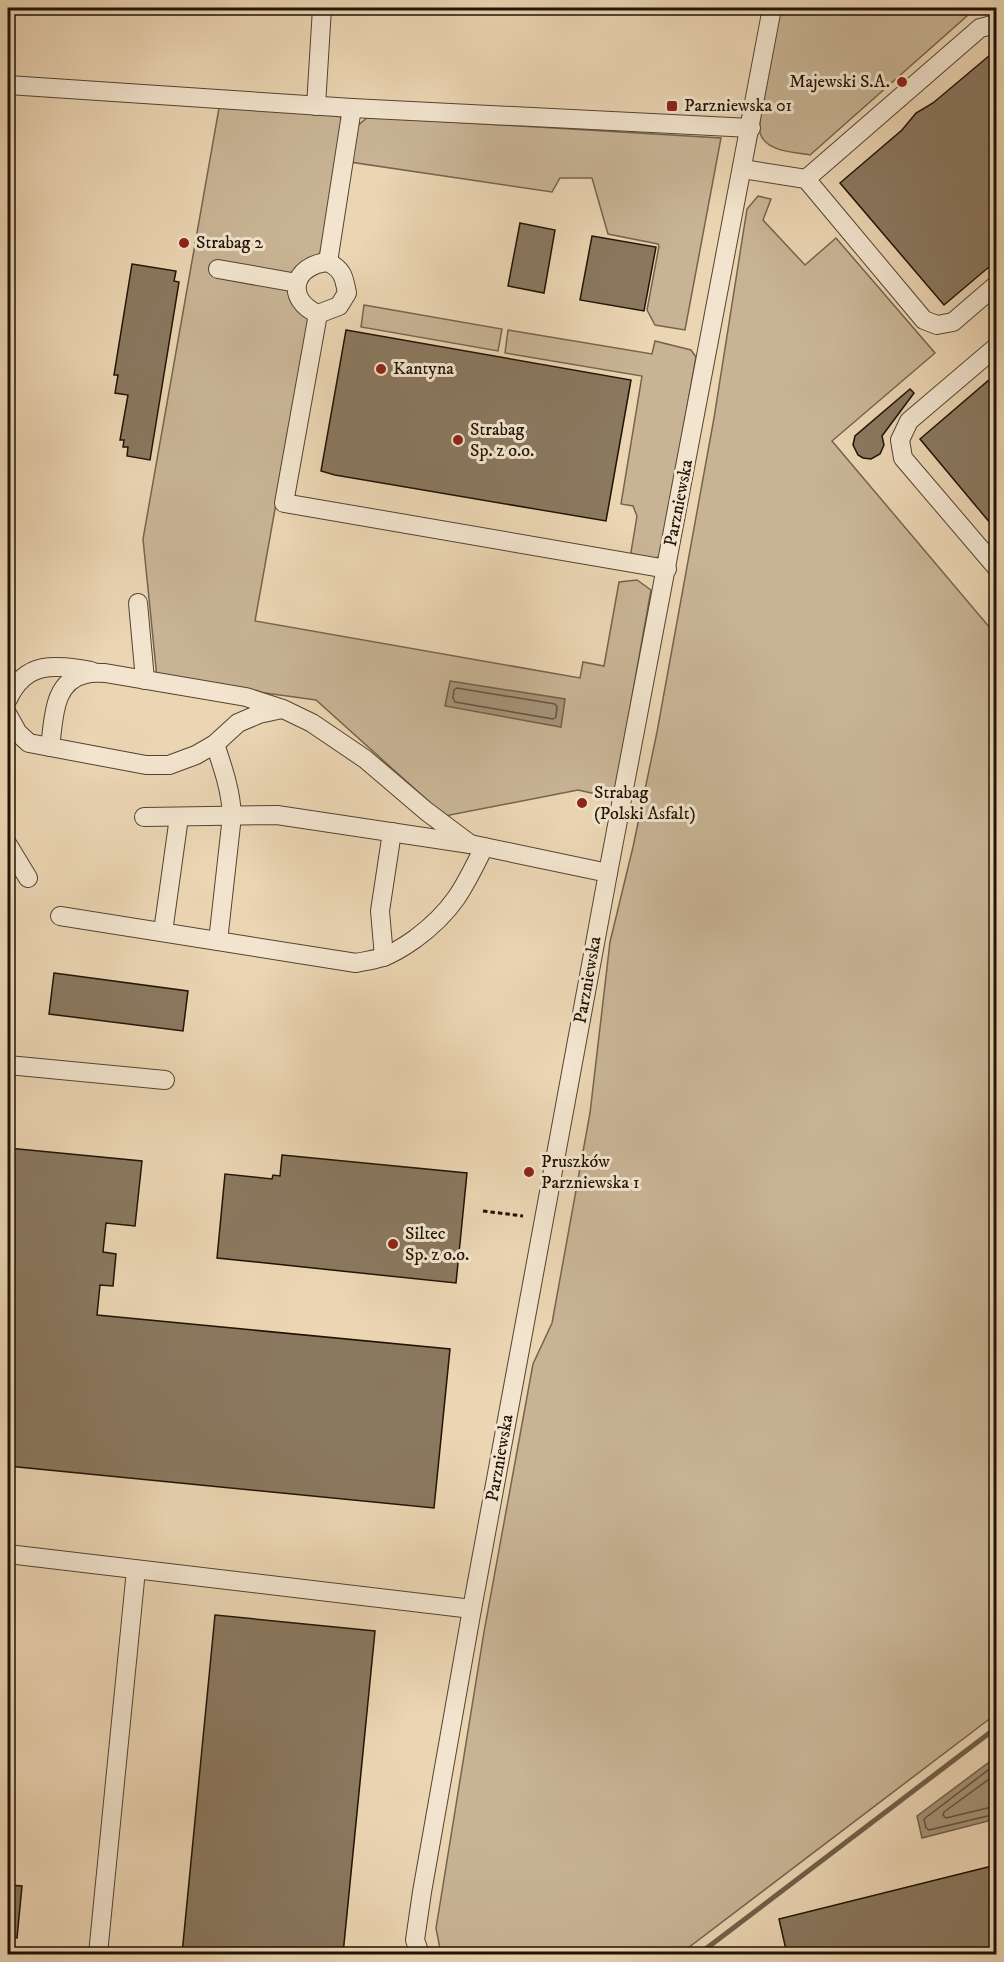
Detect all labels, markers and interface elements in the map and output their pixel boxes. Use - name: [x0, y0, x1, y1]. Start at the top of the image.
- place label: Majewski S.A.: [789, 71, 890, 93]
- marker: Majewski S.A.: [895, 75, 909, 89]
- place label: Parzniewska 01: [684, 95, 792, 117]
- marker: Parzniewska 01: [665, 99, 679, 113]
- place label: Strabag 2: [196, 232, 263, 254]
- marker: Strabag 2: [177, 236, 191, 250]
- place label: Kantyna: [393, 358, 454, 380]
- marker: Kantyna: [374, 362, 388, 376]
- place label: Strabag Sp. z o.o.: [470, 419, 534, 462]
- marker: Strabag Sp. z o.o.: [451, 433, 465, 447]
- street label: Parzniewska: [660, 457, 698, 548]
- place label: Strabag (Polski Asfalt): [594, 782, 696, 825]
- marker: Strabag (Polski Asfalt): [575, 796, 589, 810]
- street label: Parzniewska: [570, 934, 607, 1025]
- place label: Pruszków Parzniewska 1: [541, 1151, 640, 1194]
- marker: Pruszków Parzniewska 1: [522, 1165, 536, 1179]
- place label: Siltec Sp. z o.o.: [405, 1223, 469, 1266]
- marker: Siltec Sp. z o.o.: [386, 1237, 400, 1251]
- street label: Parzniewska: [482, 1412, 519, 1503]

